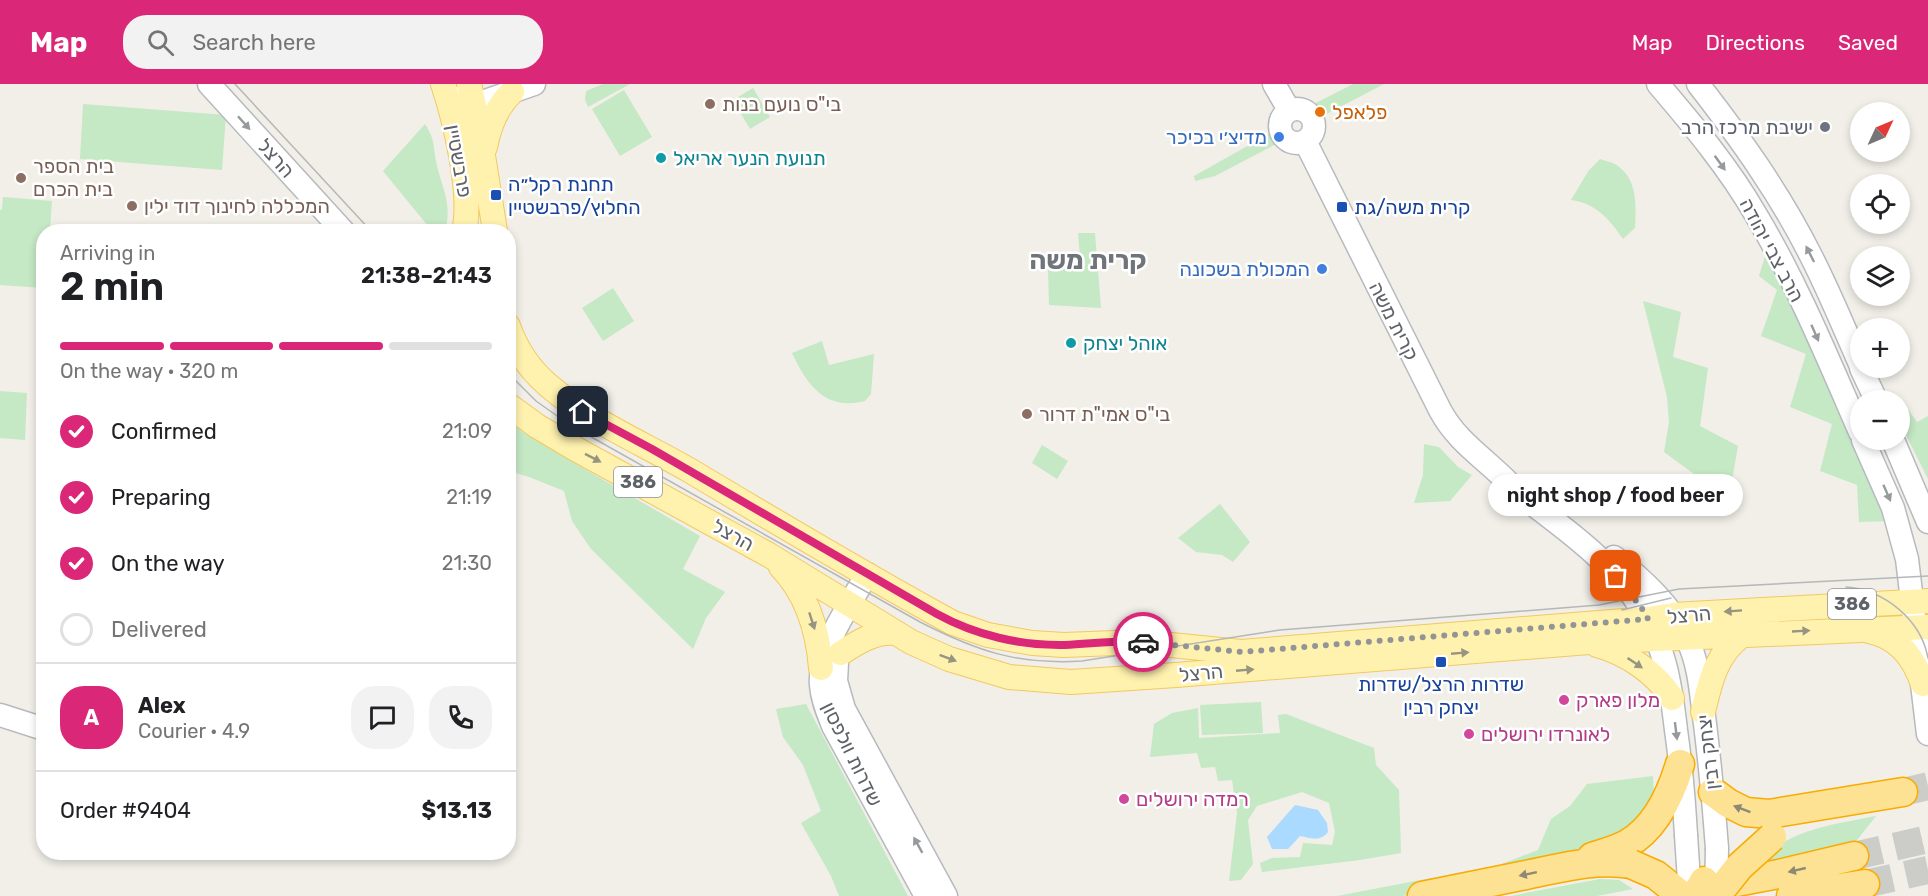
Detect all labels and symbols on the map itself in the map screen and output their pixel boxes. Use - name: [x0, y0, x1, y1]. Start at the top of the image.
- place label: בי"ס נועם בנות: [722, 92, 841, 116]
- marker: בי"ס נועם בנות: [703, 97, 717, 111]
- place label: פלאפל: [1332, 100, 1387, 124]
- north arrow: [1850, 102, 1910, 162]
- marker: פלאפל: [1313, 105, 1327, 119]
- one-way arrow: [237, 115, 251, 130]
- place label: ישיבת מרכז הרב: [1681, 115, 1813, 139]
- marker: ישיבת מרכז הרב: [1818, 120, 1832, 134]
- street label: פרבשטיין: [441, 123, 477, 199]
- place label: מדיצ׳י בכיכר: [1166, 125, 1267, 149]
- marker: מדיצ׳י בכיכר: [1272, 130, 1286, 144]
- street label: הרצל: [252, 134, 300, 182]
- place label: תנועת הנער אריאל: [673, 146, 826, 170]
- marker: תנועת הנער אריאל: [654, 151, 668, 165]
- place label: בית הספר בית הכרם: [33, 154, 114, 201]
- one-way arrow: [1714, 154, 1726, 170]
- marker: בית הספר בית הכרם: [14, 171, 28, 185]
- place label: תחנת רקל״ה החלוץ/פרבשטיין: [508, 172, 641, 219]
- marker: תחנת רקל״ה החלוץ/פרבשטיין: [489, 188, 503, 202]
- place label: המכללה לחינוך דוד ילין: [144, 194, 330, 218]
- street label: הרב צבי יהודה: [1735, 194, 1809, 306]
- place label: קרית משה/גת: [1354, 195, 1470, 219]
- marker: המכללה לחינוך דוד ילין: [125, 199, 139, 213]
- marker: קרית משה/גת: [1335, 200, 1349, 214]
- district label: קרית משה: [1029, 245, 1147, 276]
- one-way arrow: [1805, 245, 1814, 262]
- place label: המכולת בשכונה: [1179, 257, 1310, 281]
- marker: המכולת בשכונה: [1315, 262, 1329, 276]
- street label: קרית משה: [1364, 278, 1424, 364]
- one-way arrow: [1810, 324, 1820, 342]
- place label: אוהל יצחק: [1083, 331, 1167, 355]
- marker: אוהל יצחק: [1064, 336, 1078, 350]
- pin: [557, 386, 608, 437]
- place label: בי"ס אמי"ת דרור: [1039, 402, 1170, 426]
- marker: בי"ס אמי"ת דרור: [1020, 407, 1034, 421]
- one-way arrow: [585, 453, 602, 463]
- road number: 386: [614, 467, 662, 497]
- callout: night shop / food beer: [1488, 474, 1744, 516]
- one-way arrow: [1883, 484, 1892, 502]
- street label: הרצל: [708, 514, 758, 556]
- pin: [1590, 550, 1641, 601]
- road number: 386: [1828, 589, 1876, 619]
- street label: הרצל: [1666, 601, 1712, 629]
- one-way arrow: [1724, 606, 1743, 616]
- one-way arrow: [808, 612, 817, 630]
- courier: [1113, 612, 1173, 672]
- one-way arrow: [1791, 627, 1810, 636]
- one-way arrow: [1450, 648, 1469, 657]
- one-way arrow: [939, 654, 957, 664]
- marker: שדרות הרצל/שדרות יצחק רבין: [1434, 655, 1448, 669]
- one-way arrow: [1627, 657, 1643, 668]
- street label: הרצל: [1178, 659, 1224, 687]
- one-way arrow: [1235, 665, 1254, 675]
- place label: שדרות הרצל/שדרות יצחק רבין: [1358, 672, 1524, 719]
- place label: מלון פארק: [1576, 688, 1660, 712]
- marker: מלון פארק: [1557, 693, 1571, 707]
- street label: שדרות וולפסון: [816, 698, 888, 810]
- street label: יצחק רבין: [1691, 713, 1725, 791]
- one-way arrow: [1672, 721, 1681, 740]
- place label: לאונרדו ירושלים: [1481, 722, 1610, 746]
- marker: לאונרדו ירושלים: [1462, 727, 1476, 741]
- place label: רמדה ירושלים: [1136, 787, 1249, 811]
- marker: רמדה ירושלים: [1117, 792, 1131, 806]
- one-way arrow: [1733, 804, 1751, 814]
- one-way arrow: [913, 836, 923, 853]
- one-way arrow: [1788, 865, 1807, 875]
- one-way arrow: [1518, 870, 1537, 879]

